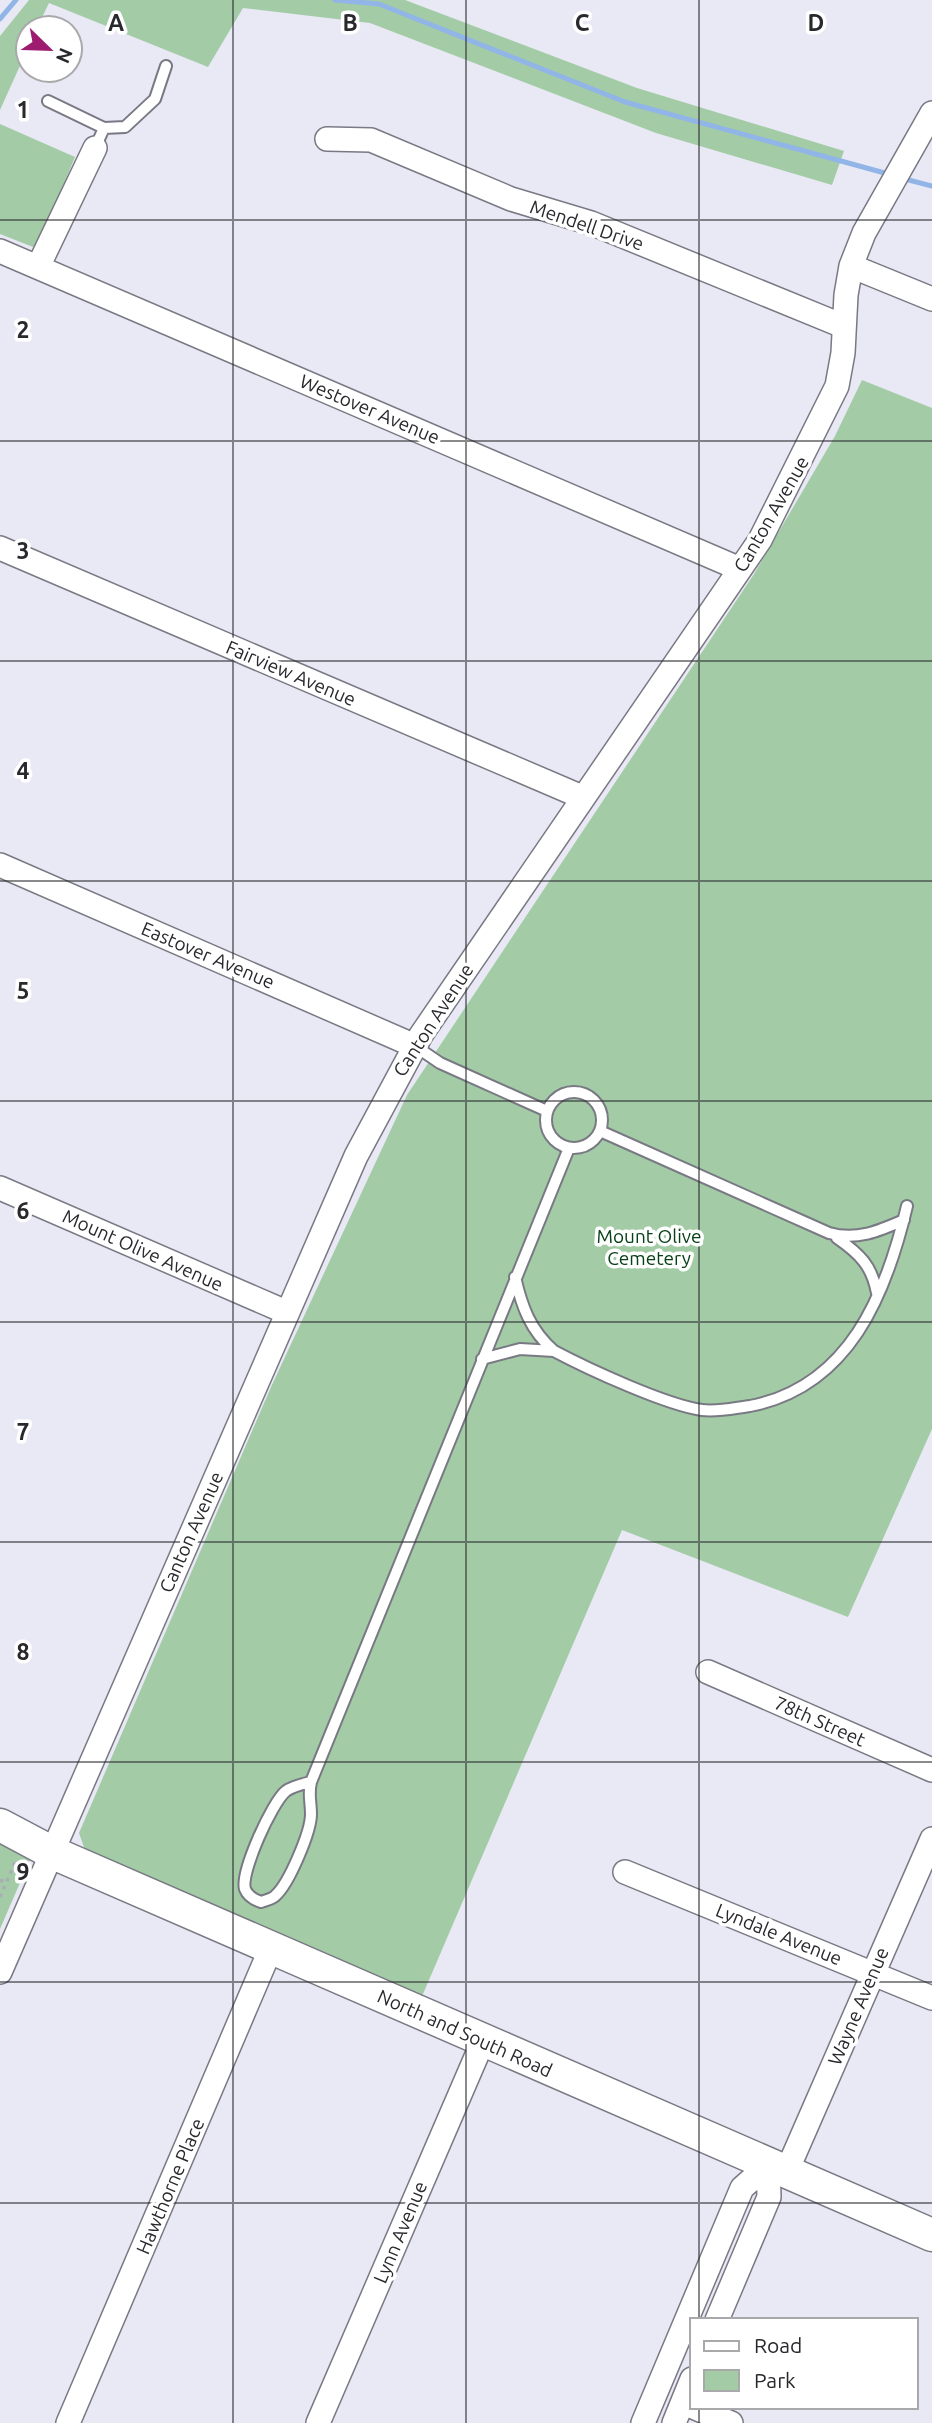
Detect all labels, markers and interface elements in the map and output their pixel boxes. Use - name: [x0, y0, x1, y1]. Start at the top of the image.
- text: A: [108, 10, 124, 35]
- text: B: [342, 10, 358, 35]
- text: C: [575, 10, 590, 35]
- text: D: [808, 10, 824, 35]
- north arrow: [14, 14, 84, 84]
- text: N: [52, 45, 78, 66]
- text: 1: [17, 97, 29, 122]
- street label: Mendell Drive: [527, 195, 647, 255]
- text: 2: [17, 317, 29, 342]
- street label: Westover Avenue: [297, 370, 443, 448]
- street label: Canton Avenue: [729, 452, 813, 576]
- text: 3: [17, 538, 29, 563]
- street label: Fairview Avenue: [223, 636, 359, 710]
- text: 4: [17, 758, 30, 783]
- street label: Eastover Avenue: [138, 917, 278, 993]
- street label: Canton Avenue: [388, 959, 478, 1081]
- text: 5: [17, 978, 29, 1003]
- text: 6: [17, 1198, 30, 1223]
- street label: Mount Olive Avenue: [59, 1205, 227, 1295]
- park label: Mount Olive Cemetery: [596, 1225, 702, 1269]
- text: 7: [17, 1419, 29, 1444]
- street label: Canton Avenue: [155, 1468, 227, 1596]
- text: 8: [17, 1639, 29, 1664]
- street label: 78th Street: [771, 1691, 869, 1751]
- text: 9: [17, 1859, 29, 1884]
- street label: Lyndale Avenue: [713, 1899, 845, 1969]
- street label: Wayne Avenue: [823, 1944, 893, 2068]
- street label: North and South Road: [374, 1985, 556, 2081]
- street label: Hawthorne Place: [131, 2115, 209, 2257]
- street label: Lynn Avenue: [369, 2178, 431, 2286]
- legend: [690, 2318, 918, 2409]
- text: Road: [754, 2333, 802, 2357]
- text: Park: [754, 2368, 796, 2392]

